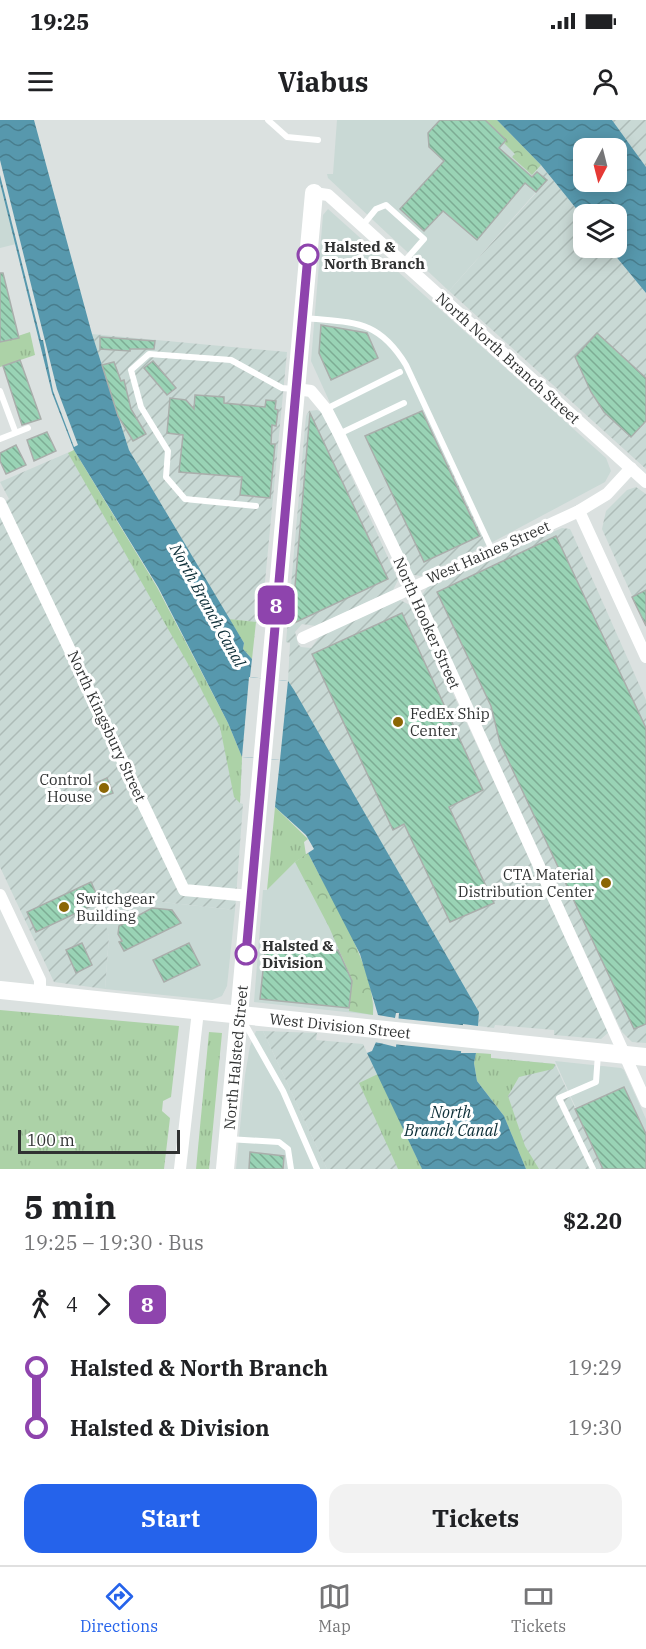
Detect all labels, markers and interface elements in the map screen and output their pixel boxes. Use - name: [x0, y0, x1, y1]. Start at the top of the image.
- text: 19:25: [30, 7, 89, 36]
- text: Viabus: [278, 64, 368, 99]
- icon: menu: [24, 65, 57, 98]
- icon: person: [589, 65, 622, 98]
- north arrow: [573, 138, 627, 192]
- map controls: [573, 138, 627, 258]
- button: layers: [573, 204, 627, 258]
- place label: Halsted & North Branch: [324, 237, 425, 273]
- marker: Halsted & North Branch: [297, 244, 319, 266]
- street label: North North Branch Street: [432, 288, 584, 428]
- street label: West Haines Street: [423, 516, 553, 588]
- water label: North Branch Canal: [165, 539, 250, 670]
- street label: North Hooker Street: [389, 554, 465, 692]
- line badge: 8: [256, 586, 296, 624]
- text: 8: [270, 591, 282, 619]
- street label: North Kingsbury Street: [64, 648, 150, 804]
- place label: FedEx Ship Center: [410, 704, 490, 740]
- marker: FedEx Ship Center: [391, 715, 405, 729]
- place label: Control House: [39, 770, 92, 806]
- marker: Control House: [97, 781, 111, 795]
- place label: CTA Material Distribution Center: [458, 865, 594, 901]
- marker: CTA Material Distribution Center: [599, 876, 613, 890]
- place label: Switchgear Building: [76, 889, 155, 925]
- marker: Switchgear Building: [57, 900, 71, 914]
- place label: Halsted & Division: [262, 936, 334, 972]
- marker: Halsted & Division: [235, 943, 257, 965]
- street label: North Halsted Street: [219, 984, 251, 1131]
- street label: West Division Street: [269, 1009, 412, 1042]
- water label: North Branch Canal: [403, 1102, 498, 1140]
- scale bar: [18, 1127, 180, 1154]
- text: 100 m: [27, 1130, 75, 1150]
- text: 5 min: [24, 1185, 116, 1228]
- text: $2.20: [563, 1206, 622, 1235]
- text: 19:25 – 19:30 · Bus: [24, 1229, 204, 1256]
- icon: walk: [24, 1288, 57, 1321]
- icon: forward: [87, 1288, 120, 1321]
- text: 8: [141, 1290, 154, 1318]
- text: 4: [66, 1291, 78, 1318]
- text: Halsted & North Branch: [70, 1353, 328, 1382]
- text: 19:29: [568, 1354, 622, 1381]
- text: Halsted & Division: [70, 1413, 270, 1442]
- text: 19:30: [568, 1414, 622, 1441]
- button: Start: [24, 1484, 317, 1553]
- button: Tickets: [329, 1484, 622, 1553]
- tab: Directions: [80, 1580, 158, 1636]
- tab: Map: [318, 1580, 351, 1636]
- tab: Tickets: [511, 1580, 566, 1636]

